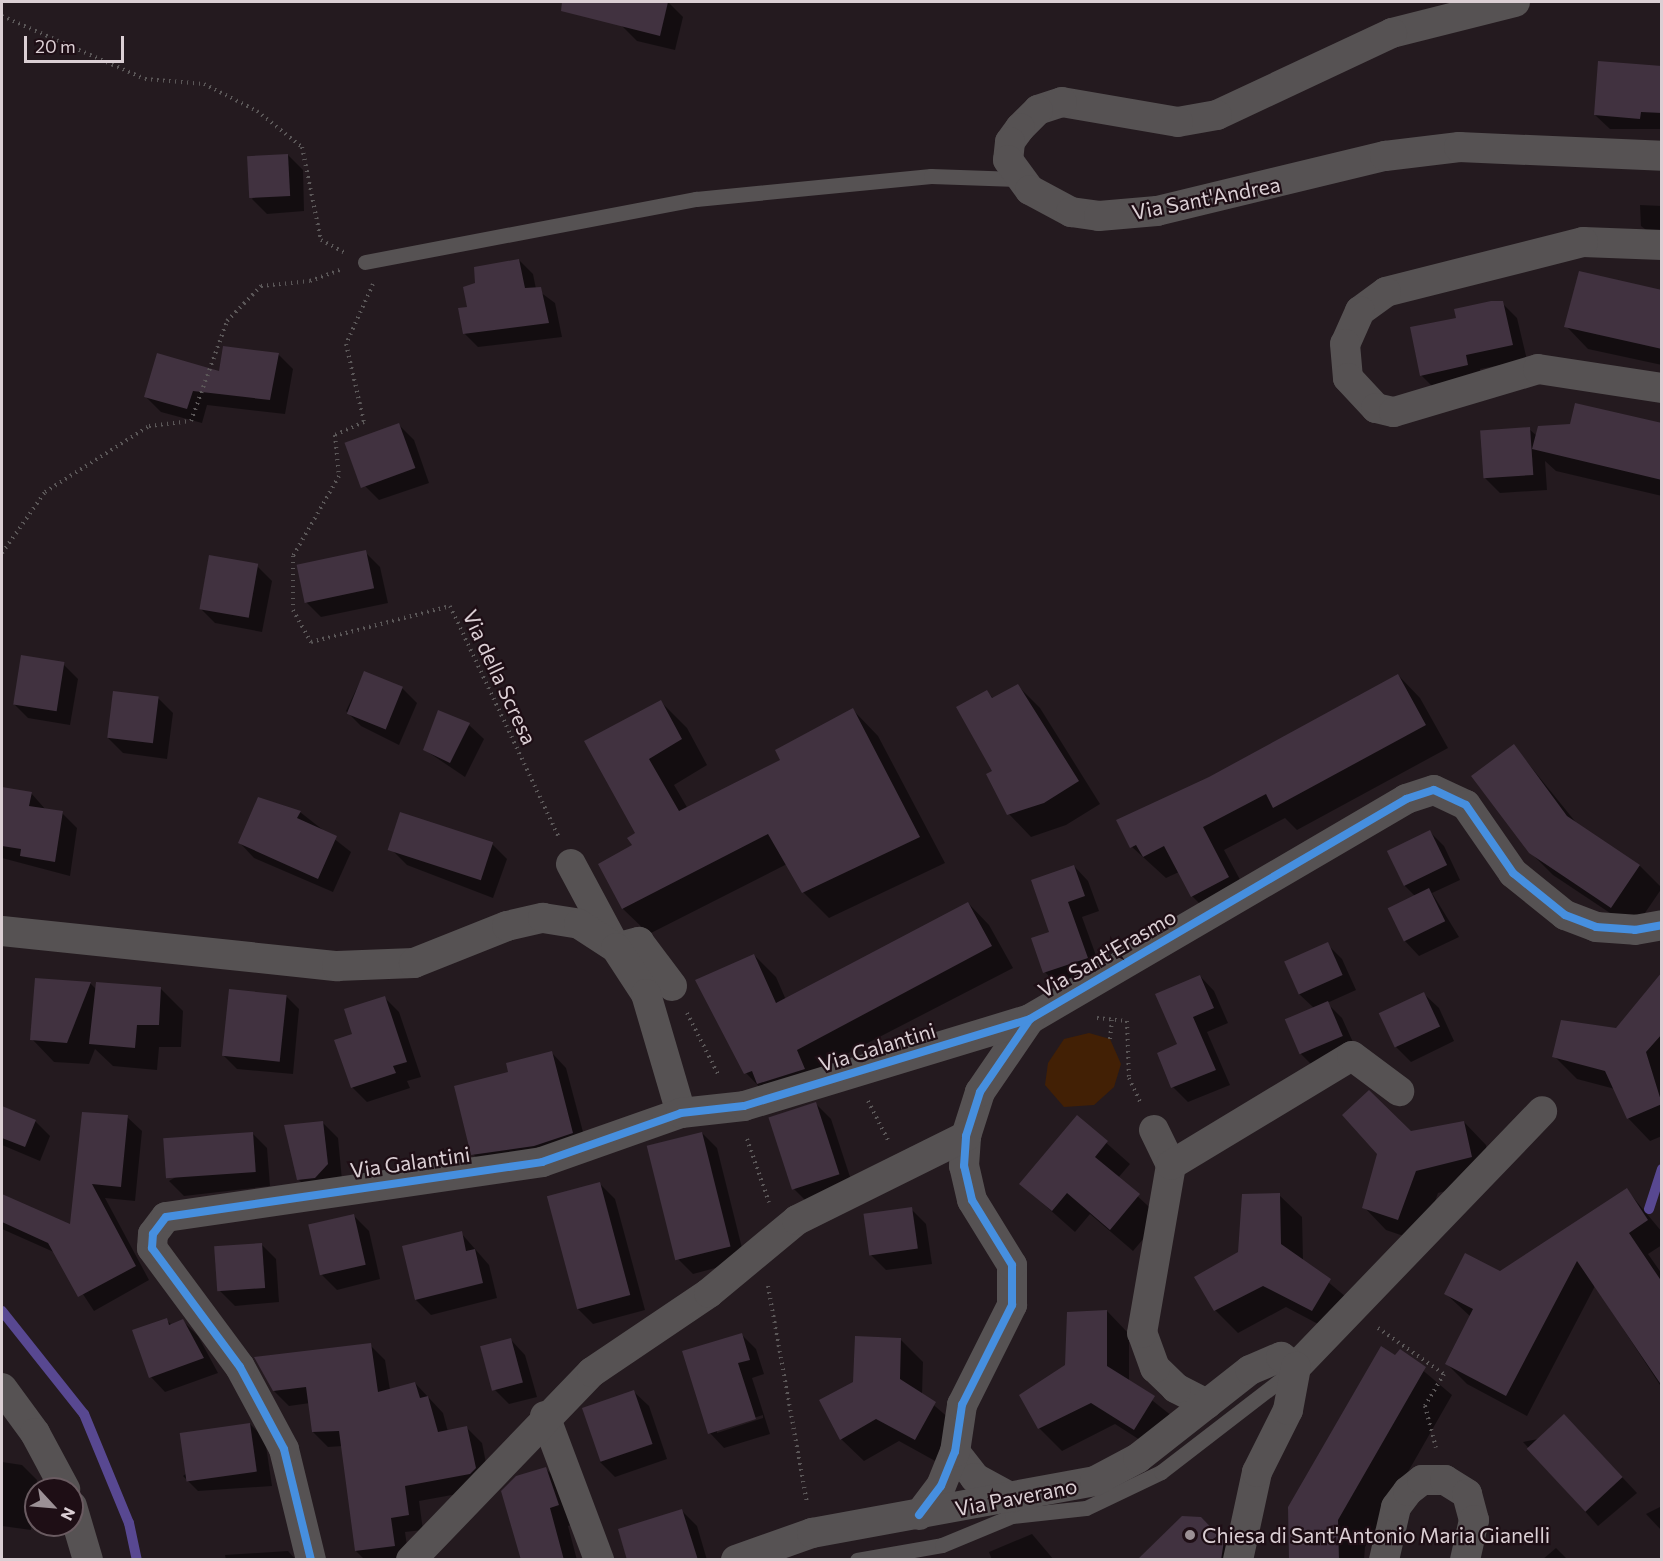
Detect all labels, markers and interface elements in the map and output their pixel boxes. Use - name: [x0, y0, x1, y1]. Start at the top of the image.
- scale bar: [27, 24, 128, 62]
- text: 20 m: [35, 35, 76, 57]
- street label: Via Sant'Andrea: [1130, 171, 1282, 225]
- street label: Via della Scresa: [458, 605, 542, 749]
- street label: Via Sant'Erasmo: [1034, 903, 1180, 1003]
- street label: Via Galantini: [815, 1017, 939, 1077]
- street label: Via Galantini: [348, 1141, 472, 1183]
- street label: Via Paverano: [953, 1473, 1079, 1521]
- north arrow: [24, 1477, 84, 1537]
- text: N: [58, 1505, 80, 1524]
- place label: Chiesa di Sant'Antonio Maria Gianelli: [1202, 1522, 1550, 1548]
- marker: Chiesa di Sant'Antonio Maria Gianelli: [1183, 1528, 1197, 1542]

